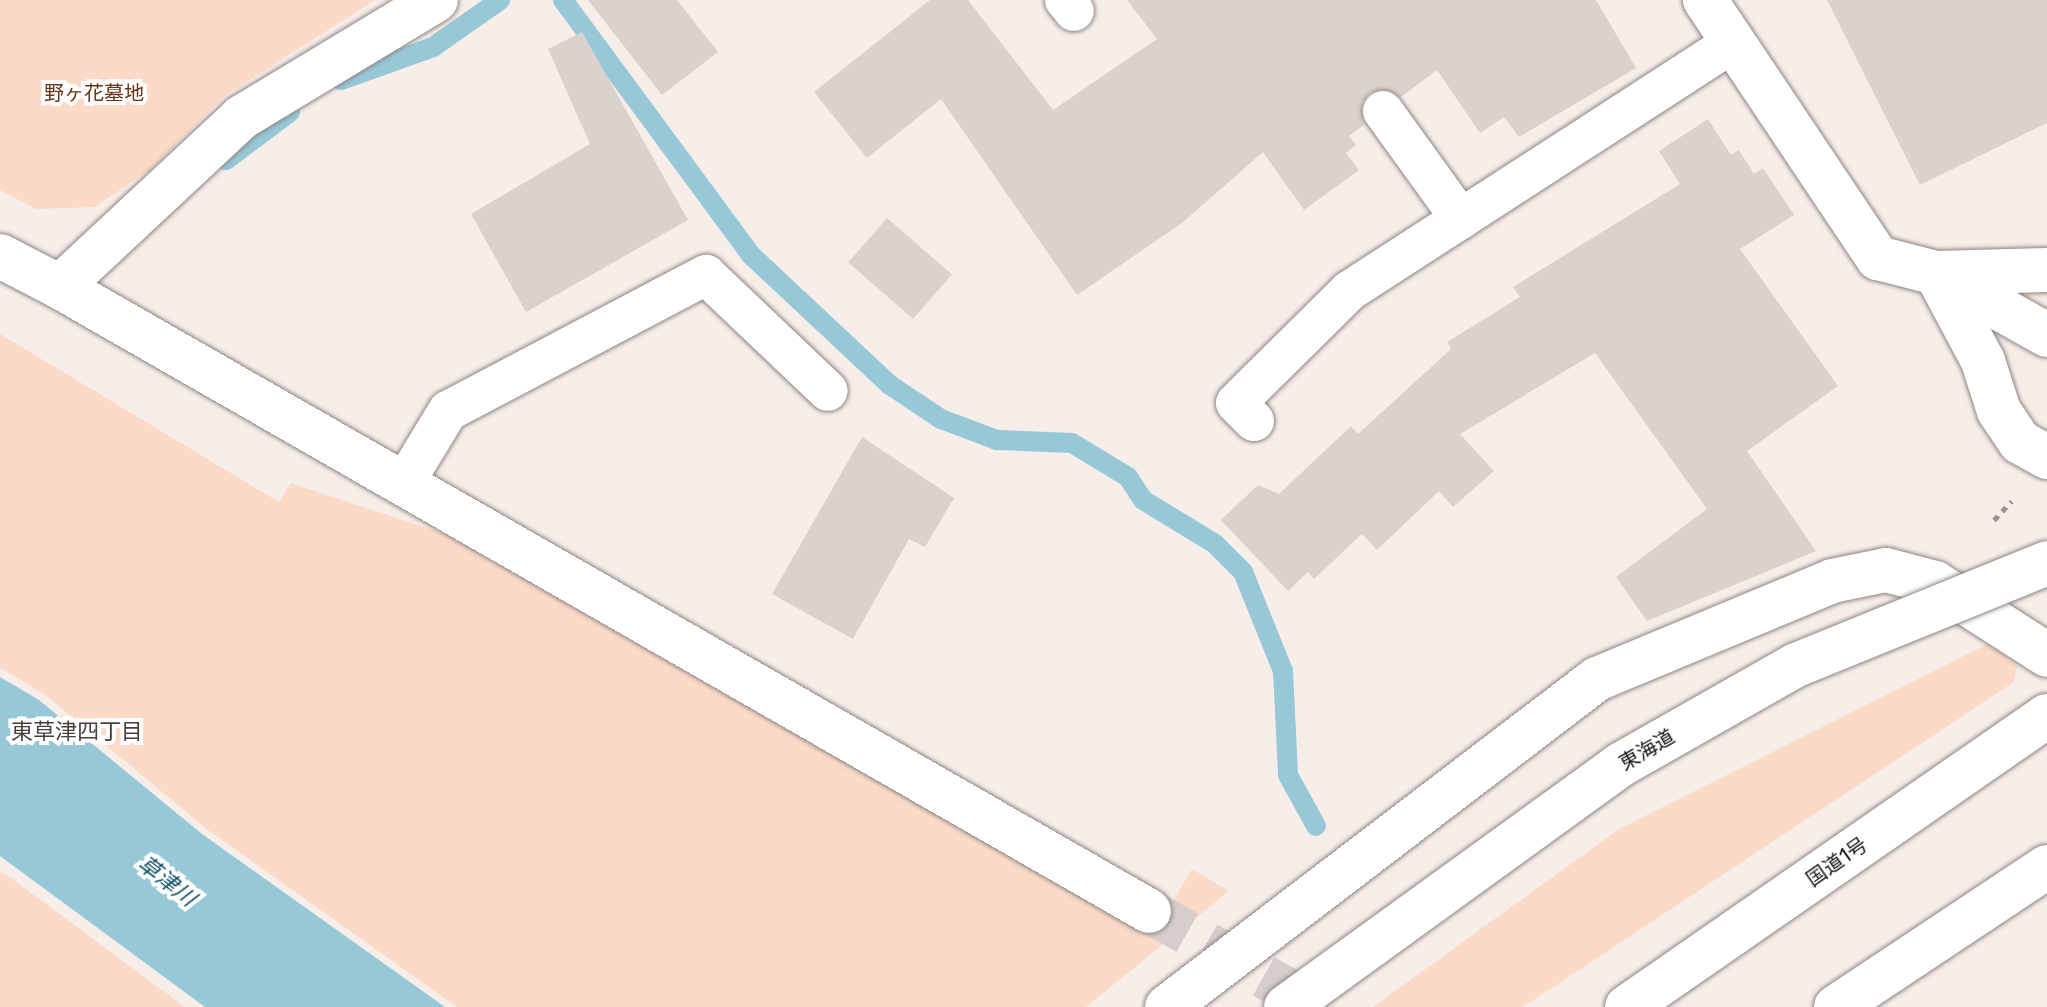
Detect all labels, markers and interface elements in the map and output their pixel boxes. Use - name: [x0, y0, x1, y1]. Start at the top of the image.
- park label: 野ヶ花墓地: [44, 81, 144, 105]
- district label: 東草津四丁目: [11, 719, 143, 745]
- street label: 東海道: [1615, 725, 1679, 775]
- street label: 国道1号: [1802, 833, 1872, 891]
- water label: 草津川: [133, 850, 201, 912]

